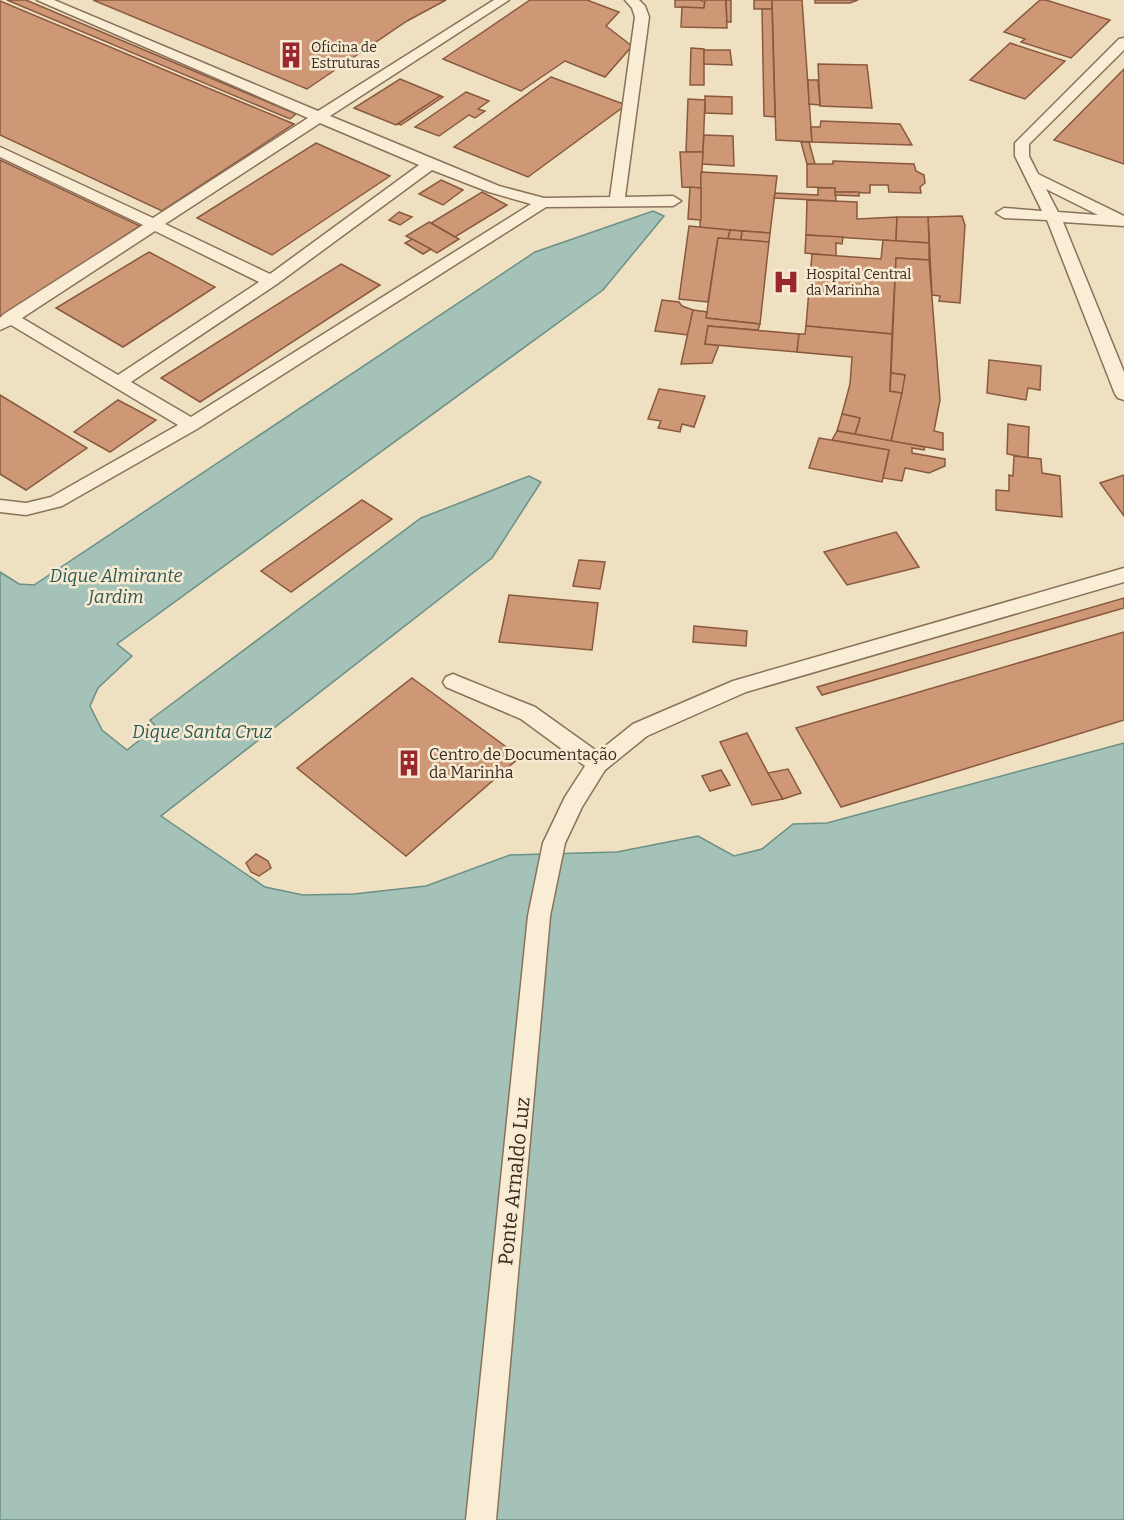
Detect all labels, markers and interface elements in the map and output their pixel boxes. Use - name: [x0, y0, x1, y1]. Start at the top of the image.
- place label: Oficina de Estruturas: [311, 39, 380, 72]
- building icon: Oficina de Estruturas: [276, 40, 306, 70]
- place label: Hospital Central da Marinha: [806, 266, 911, 299]
- hospital icon: Hospital Central da Marinha: [771, 267, 801, 297]
- water label: Dique Almirante Jardim: [50, 565, 183, 608]
- water label: Dique Santa Cruz: [132, 721, 273, 743]
- place label: Centro de Documentação da Marinha: [429, 745, 617, 782]
- building icon: Centro de Documentação da Marinha: [394, 748, 424, 778]
- street label: Ponte Arnaldo Luz: [493, 1096, 535, 1266]

